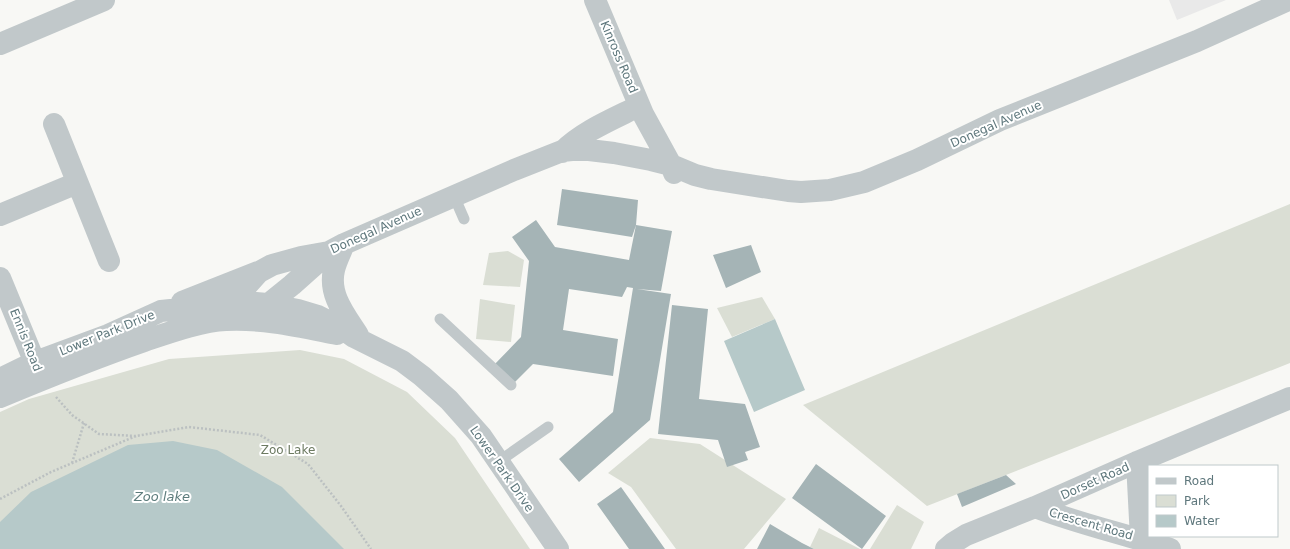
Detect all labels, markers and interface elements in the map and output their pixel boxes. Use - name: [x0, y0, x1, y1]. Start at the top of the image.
- street label: Kinross Road: [597, 19, 641, 95]
- street label: Donegal Avenue: [948, 98, 1044, 150]
- street label: Donegal Avenue: [328, 204, 424, 256]
- street label: Ennis Road: [7, 307, 45, 373]
- street label: Lower Park Drive: [57, 307, 157, 359]
- street label: Lower Park Drive: [467, 423, 537, 515]
- park label: Zoo Lake: [261, 443, 315, 457]
- street label: Dorset Road: [1058, 460, 1132, 502]
- legend: [1148, 465, 1278, 537]
- text: Road: [1184, 474, 1214, 488]
- water label: Zoo lake: [133, 489, 190, 504]
- text: Park: [1184, 494, 1210, 508]
- street label: Crescent Road: [1047, 505, 1135, 543]
- text: Water: [1184, 514, 1220, 528]

